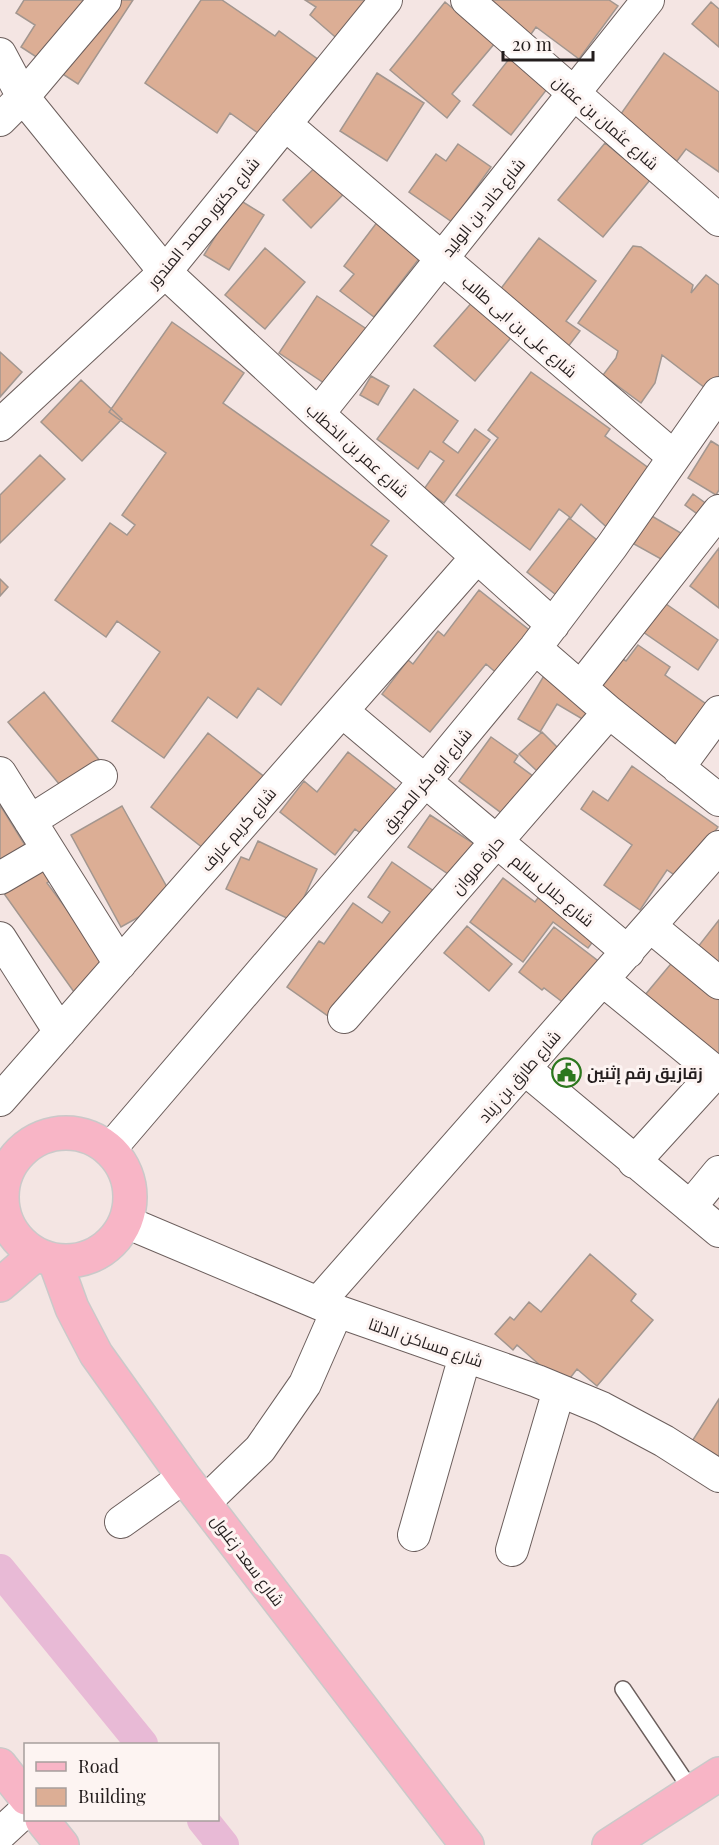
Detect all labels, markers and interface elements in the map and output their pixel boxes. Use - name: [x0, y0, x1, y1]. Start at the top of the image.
- scale bar: [503, 24, 593, 62]
- text: 20 m: [512, 32, 552, 56]
- street label: شارع عثمان بن عفان: [547, 70, 663, 175]
- street label: شارع دكتور محمد المندور: [142, 153, 265, 294]
- street label: شارع خالد بن الوليد: [437, 154, 531, 262]
- street label: شارع على بن ابى طالب: [457, 270, 582, 383]
- street label: شارع عمر بن الخطاب: [301, 398, 414, 503]
- street label: شارع ابو بكر الصديق: [376, 724, 477, 838]
- street label: شارع كريم عارف: [196, 783, 282, 877]
- street label: حارة مروان: [446, 832, 509, 899]
- street label: شارع جلال سالم: [506, 849, 599, 932]
- street label: شارع طارق بن زياد: [473, 1026, 566, 1128]
- public building icon: زقازيق رقم إثنين: [550, 1056, 582, 1088]
- place label: زقازيق رقم إثنين: [587, 1062, 703, 1085]
- street label: شارع مساكن الدلتا: [365, 1313, 486, 1373]
- street label: شارع سعد زغلول: [205, 1510, 289, 1611]
- legend: [24, 1743, 219, 1821]
- text: Road: [78, 1754, 119, 1778]
- text: Building: [78, 1784, 146, 1808]

